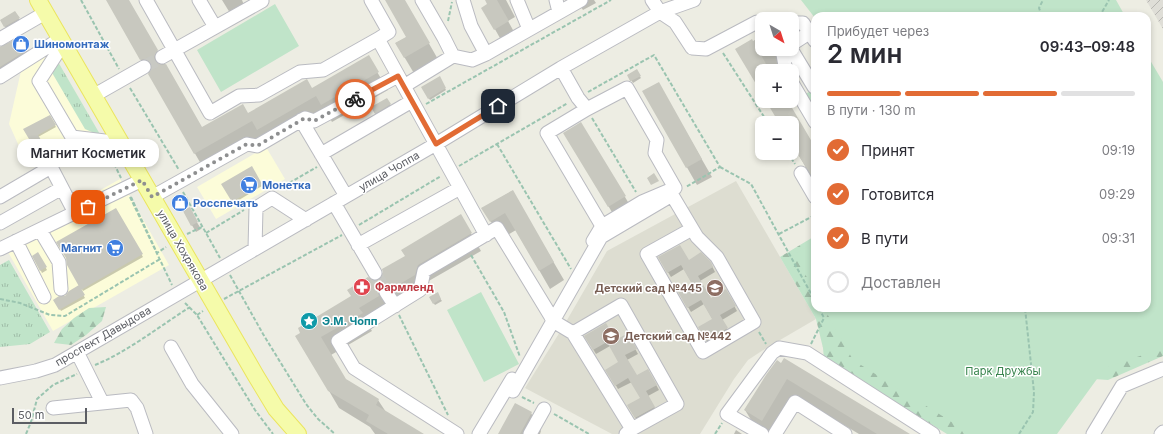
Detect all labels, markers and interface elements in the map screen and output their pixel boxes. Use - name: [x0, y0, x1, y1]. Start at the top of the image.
- north arrow: [755, 12, 799, 56]
- map controls: [755, 12, 799, 160]
- text: Прибудет через: [827, 23, 929, 39]
- shop icon: Шиномонтаж: [11, 34, 31, 54]
- place label: Шиномонтаж: [34, 37, 110, 51]
- text: 09:43–09:48: [1040, 37, 1135, 56]
- text: 2 мин: [827, 38, 902, 69]
- button: +: [755, 64, 799, 108]
- courier: [335, 79, 375, 119]
- icon: bike: [344, 88, 366, 110]
- pin: [481, 89, 515, 123]
- icon: home: [487, 95, 509, 117]
- text: В пути · 130 m: [827, 102, 916, 118]
- button: −: [755, 116, 799, 160]
- callout: Магнит Косметик: [17, 139, 159, 167]
- icon: check: [827, 139, 849, 161]
- text: Принят: [861, 141, 914, 160]
- text: 09:19: [1102, 142, 1135, 158]
- text: Магнит Косметик: [30, 145, 146, 161]
- street label: улица Чоппа: [356, 148, 422, 194]
- supermarket icon: Монетка: [239, 175, 259, 195]
- place label: Монетка: [262, 178, 311, 192]
- icon: check: [827, 183, 849, 205]
- text: Готовится: [861, 185, 934, 204]
- text: 09:29: [1099, 186, 1135, 202]
- pin: [71, 190, 105, 224]
- shop icon: Росспечать: [170, 193, 190, 213]
- icon: bag: [77, 196, 99, 218]
- place label: Росспечать: [193, 196, 259, 210]
- street label: улица Хохрякова: [154, 207, 212, 293]
- icon: check: [827, 227, 849, 249]
- text: В пути: [861, 229, 908, 248]
- text: 09:31: [1102, 230, 1135, 246]
- supermarket icon: Магнит: [105, 238, 125, 258]
- place label: Магнит: [61, 241, 102, 255]
- text: Доставлен: [861, 273, 941, 292]
- pharmacy icon: Фармленд: [352, 277, 372, 297]
- school or university icon: Детский сад №445: [705, 278, 725, 298]
- place label: Фармленд: [375, 280, 434, 294]
- place label: Детский сад №445: [594, 281, 702, 295]
- street label: проспект Давыдова: [52, 303, 154, 369]
- place icon: Э.М. Чопп: [299, 311, 319, 331]
- place label: Э.М. Чопп: [322, 314, 378, 328]
- school or university icon: Детский сад №442: [601, 326, 621, 346]
- place label: Детский сад №442: [624, 329, 732, 343]
- park label: Парк Дружбы: [965, 364, 1041, 378]
- scale bar: [12, 406, 87, 425]
- text: 50 m: [18, 408, 44, 422]

